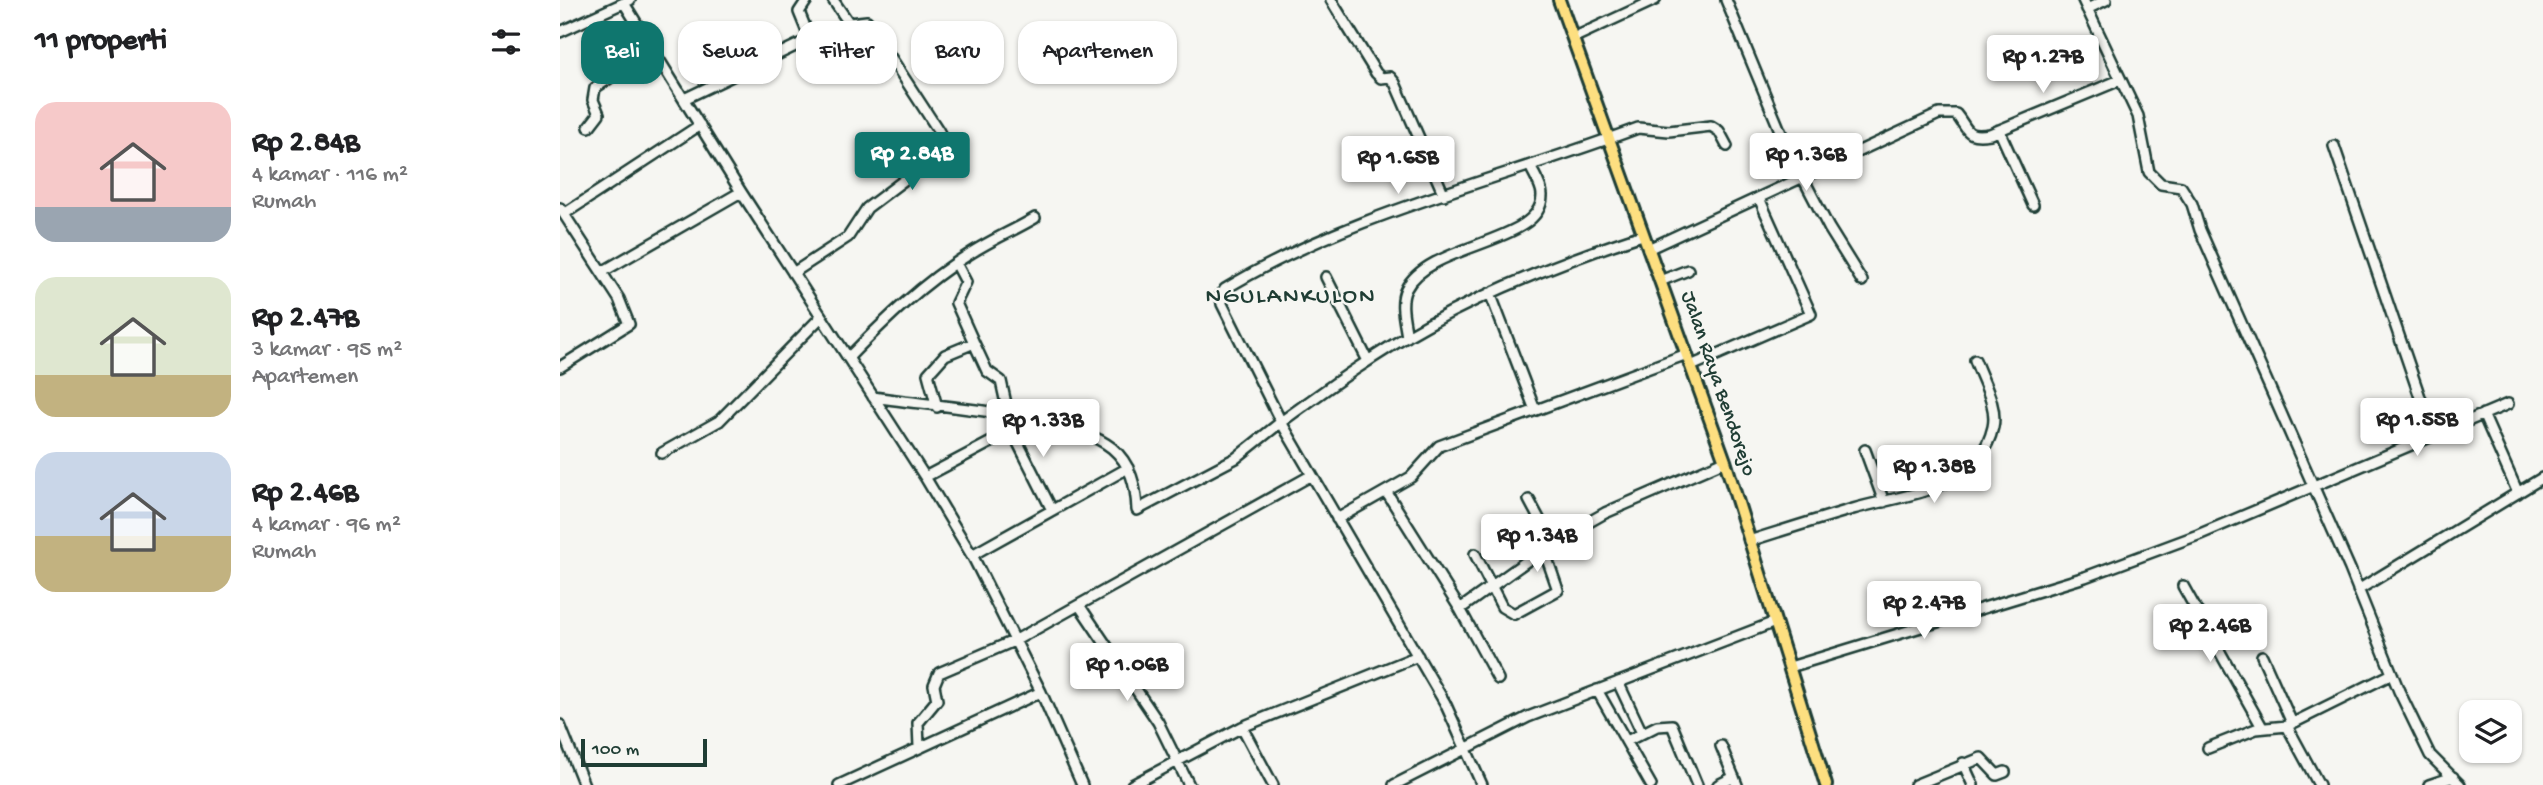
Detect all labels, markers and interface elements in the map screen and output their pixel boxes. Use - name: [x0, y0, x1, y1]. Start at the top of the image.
- chip: Beli: [581, 21, 664, 84]
- chip: Sewa: [678, 21, 782, 84]
- chip: Filter: [796, 21, 897, 84]
- chip: Baru: [911, 21, 1004, 84]
- chip: Apartemen: [1018, 21, 1177, 84]
- icon: filters: [487, 23, 525, 61]
- text: 11 properti: [35, 25, 167, 60]
- pin: Rp 1.27B: [1971, 36, 2115, 95]
- text: Rp 1.27B: [2003, 44, 2083, 71]
- text: Rp 2.84B: [252, 127, 360, 162]
- icon: home: [91, 130, 175, 214]
- pin: Rp 2.84B: [840, 132, 984, 192]
- pin: Rp 1.36B: [1734, 134, 1878, 193]
- pin: Rp 1.65B: [1326, 136, 1470, 196]
- text: Rp 2.84B: [871, 141, 953, 168]
- text: Rp 1.36B: [1766, 142, 1846, 169]
- text: Rp 1.65B: [1358, 145, 1438, 172]
- text: 4 kamar · 116 m²: [252, 162, 408, 189]
- text: Rumah: [252, 189, 316, 216]
- district label: NGULANKULON: [1205, 283, 1377, 312]
- street label: Jalan Raya Bendorejo: [1674, 288, 1760, 480]
- text: Rp 2.47B: [252, 302, 359, 337]
- icon: home: [91, 305, 175, 389]
- text: 3 kamar · 95 m²: [252, 337, 402, 364]
- text: Apartemen: [252, 364, 358, 391]
- pin: Rp 1.55B: [2345, 398, 2489, 458]
- pin: Rp 1.33B: [971, 400, 1115, 459]
- text: Rp 1.55B: [2376, 407, 2458, 434]
- text: Rp 1.33B: [1003, 408, 1083, 435]
- pin: Rp 1.38B: [1862, 446, 2006, 505]
- text: Rp 1.38B: [1893, 454, 1975, 481]
- text: Rp 2.46B: [252, 477, 358, 512]
- icon: home: [91, 480, 175, 564]
- text: 4 kamar · 96 m²: [252, 512, 401, 539]
- pin: Rp 1.34B: [1465, 514, 1609, 574]
- text: Rp 1.34B: [1497, 523, 1577, 550]
- text: Rumah: [252, 539, 316, 566]
- pin: Rp 2.47B: [1852, 582, 1996, 641]
- text: Rp 2.47B: [1883, 590, 1965, 617]
- pin: Rp 2.46B: [2138, 604, 2282, 664]
- text: Rp 2.46B: [2169, 613, 2251, 640]
- pin: Rp 1.06B: [1055, 644, 1199, 703]
- text: Rp 1.06B: [1086, 652, 1168, 679]
- map controls: [2459, 700, 2522, 763]
- button: layers: [2459, 700, 2522, 763]
- scale bar: [581, 736, 707, 768]
- text: 100 m: [592, 739, 639, 762]

